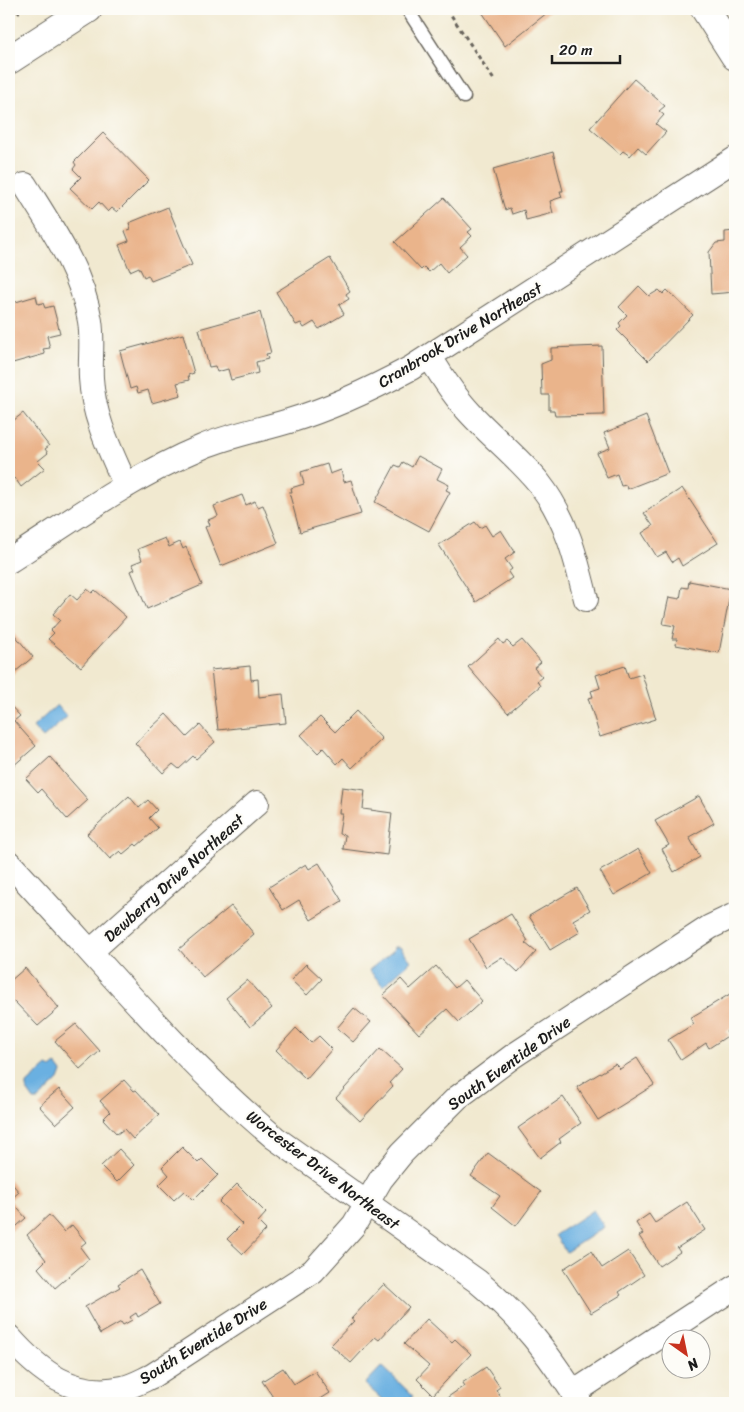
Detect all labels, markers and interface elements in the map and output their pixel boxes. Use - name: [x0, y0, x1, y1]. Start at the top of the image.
- scale bar: [552, 32, 619, 64]
- text: 20 m: [559, 37, 593, 63]
- street label: Cranbrook Drive Northeast: [372, 274, 549, 396]
- street label: Dewberry Drive Northeast: [97, 806, 252, 950]
- street label: South Eventide Drive: [441, 1008, 577, 1118]
- street label: Worcester Drive Northeast: [240, 1102, 407, 1238]
- street label: South Eventide Drive: [133, 1290, 273, 1392]
- north arrow: [662, 1330, 712, 1380]
- text: N: [682, 1351, 705, 1378]

